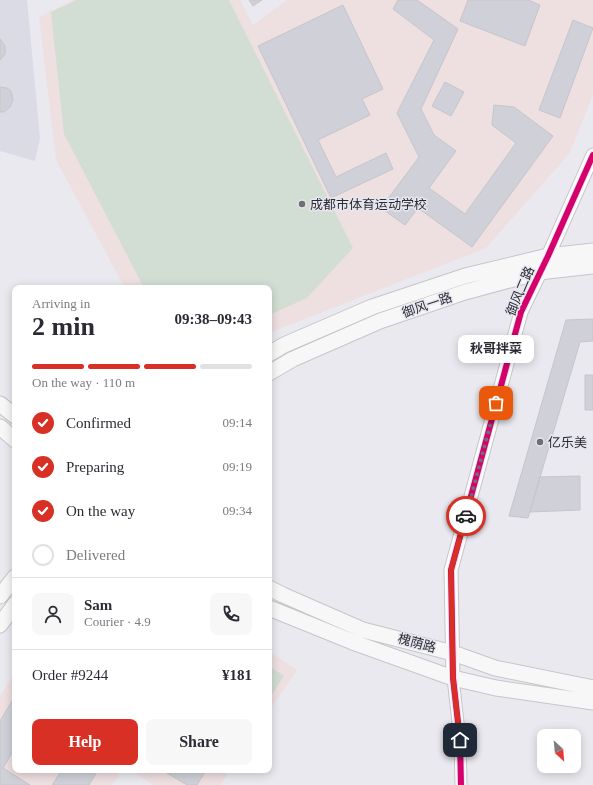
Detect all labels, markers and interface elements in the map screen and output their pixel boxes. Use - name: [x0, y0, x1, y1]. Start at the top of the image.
- place label: 成都市体育运动学校: [310, 197, 427, 212]
- marker: 成都市体育运动学校: [297, 199, 307, 209]
- street label: 御风二路: [503, 264, 537, 318]
- street label: 御风一路: [400, 289, 454, 321]
- text: Arriving in: [32, 296, 90, 311]
- text: 09:38–09:43: [175, 311, 252, 327]
- text: 2 min: [32, 312, 95, 341]
- callout: 秋哥拌菜: [458, 335, 534, 363]
- text: 秋哥拌菜: [470, 341, 522, 356]
- text: On the way · 110 m: [32, 375, 135, 390]
- pin: [479, 386, 513, 420]
- icon: bag: [485, 392, 507, 414]
- icon: check: [32, 412, 54, 434]
- text: Confirmed: [66, 415, 131, 431]
- text: 09:14: [222, 415, 252, 430]
- place label: 亿乐美: [548, 435, 587, 450]
- marker: 亿乐美: [535, 437, 545, 447]
- icon: check: [32, 456, 54, 478]
- text: Preparing: [66, 459, 124, 475]
- text: 09:19: [222, 459, 252, 474]
- courier: [446, 496, 486, 536]
- icon: check: [32, 500, 54, 522]
- text: On the way: [66, 503, 135, 519]
- text: 09:34: [222, 503, 252, 518]
- icon: car: [455, 505, 477, 527]
- text: Delivered: [66, 547, 125, 563]
- button: person: [32, 593, 74, 635]
- button: phone: [210, 593, 252, 635]
- text: Sam: [84, 597, 112, 613]
- text: Courier · 4.9: [84, 614, 151, 629]
- street label: 槐荫路: [396, 631, 438, 655]
- text: Order #9244: [32, 667, 108, 683]
- text: ¥181: [222, 667, 252, 683]
- button: Help: [32, 719, 138, 765]
- button: Share: [146, 719, 252, 765]
- pin: [443, 723, 477, 757]
- icon: home: [449, 729, 471, 751]
- north arrow: [537, 729, 581, 773]
- map controls: [537, 729, 581, 773]

